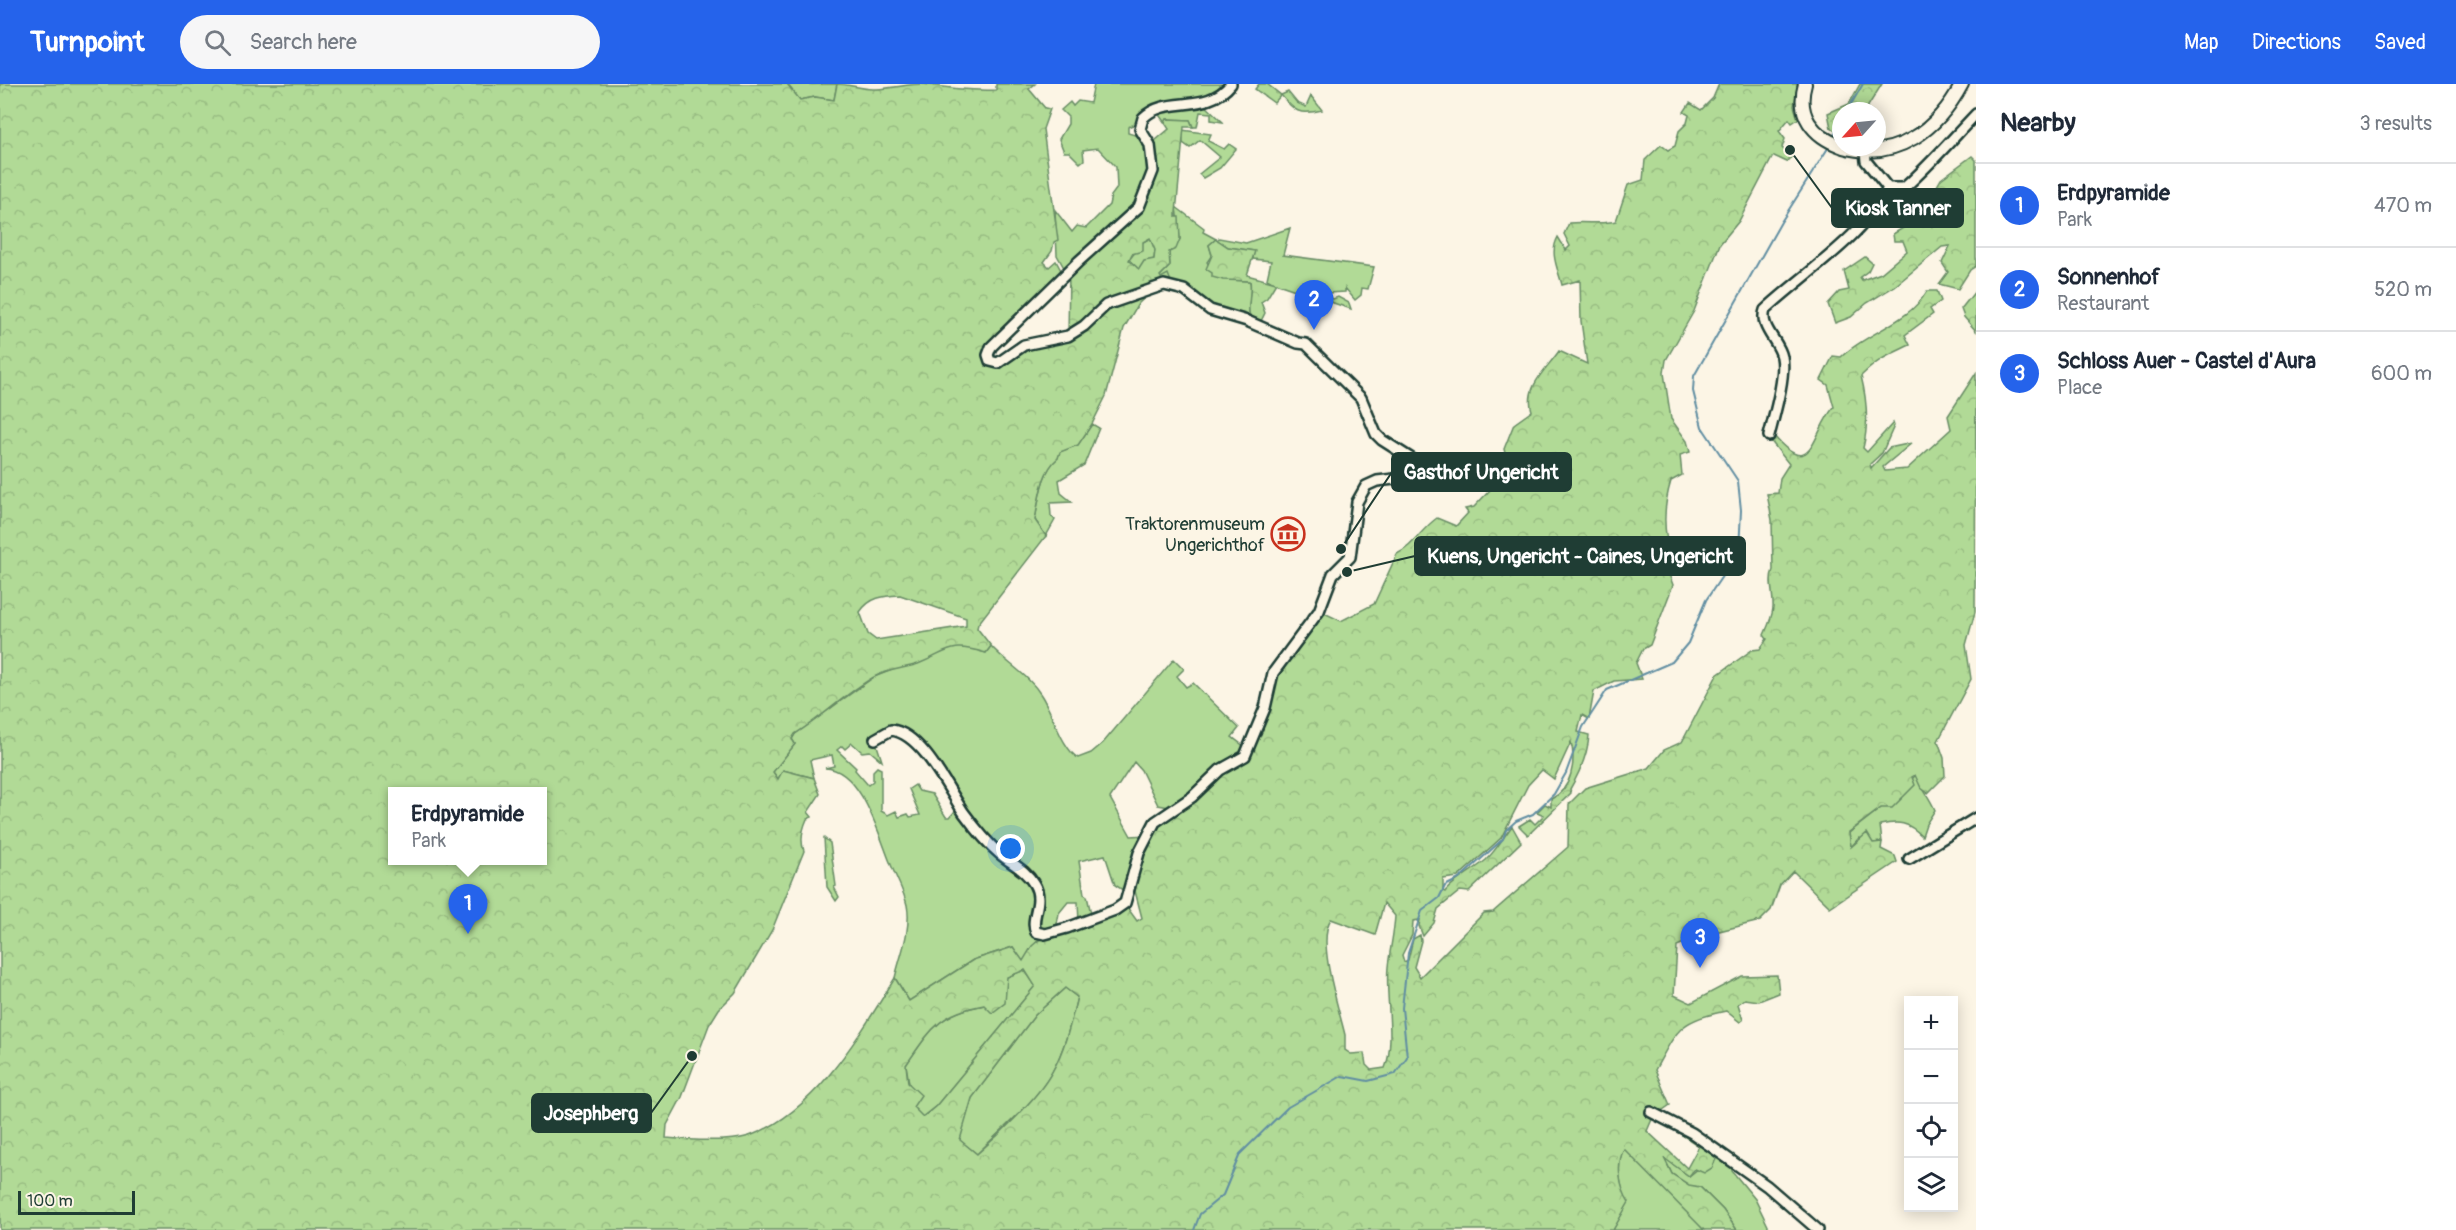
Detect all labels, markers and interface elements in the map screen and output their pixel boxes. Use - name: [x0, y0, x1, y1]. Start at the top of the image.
- search box: [180, 15, 600, 69]
- text: Turnpoint: [30, 25, 144, 60]
- icon: search: [201, 26, 234, 59]
- text: Search here: [249, 28, 357, 56]
- text: Map: [2184, 29, 2219, 56]
- text: Directions: [2252, 29, 2341, 56]
- text: Saved: [2374, 29, 2426, 56]
- north arrow: [1832, 102, 1886, 156]
- text: Nearby: [2000, 107, 2076, 139]
- text: 3 results: [2360, 111, 2432, 136]
- text: Erdpyramide: [2057, 179, 2170, 207]
- callout: Kiosk Tanner: [1832, 189, 1963, 227]
- text: 1: [2016, 193, 2023, 218]
- text: 470 m: [2374, 193, 2432, 218]
- text: Kiosk Tanner: [1845, 196, 1952, 221]
- text: Park: [2057, 207, 2092, 232]
- text: Sonnenhof: [2057, 263, 2160, 291]
- text: 2: [2014, 277, 2025, 302]
- text: 520 m: [2374, 277, 2432, 302]
- pin: 2: [1294, 280, 1334, 330]
- text: Restaurant: [2057, 291, 2149, 316]
- text: Schloss Auer - Castel d'Aura: [2057, 347, 2316, 375]
- text: 3: [2014, 361, 2025, 386]
- text: 600 m: [2371, 361, 2432, 386]
- text: Place: [2057, 375, 2102, 400]
- callout: Gasthof Ungericht: [1392, 453, 1571, 491]
- text: Gasthof Ungericht: [1404, 460, 1559, 485]
- place label: Traktorenmuseum Ungerichthof: [1125, 513, 1266, 557]
- museum icon: Traktorenmuseum Ungerichthof: [1270, 516, 1306, 552]
- callout: Kuens, Ungericht - Caines, Ungericht: [1415, 537, 1745, 575]
- text: Kuens, Ungericht - Caines, Ungericht: [1427, 544, 1734, 569]
- popup: [388, 787, 547, 865]
- text: Erdpyramide: [411, 800, 524, 828]
- text: Park: [411, 828, 446, 853]
- your location: [996, 834, 1025, 863]
- pin: 1: [448, 884, 488, 934]
- pin: 3: [1680, 918, 1720, 968]
- map controls: [1904, 996, 1958, 1212]
- button: +: [1904, 996, 1958, 1050]
- button: −: [1904, 1050, 1958, 1104]
- callout: Josephberg: [532, 1094, 651, 1132]
- text: Josephberg: [544, 1101, 638, 1126]
- button: locate: [1904, 1104, 1958, 1158]
- button: layers: [1904, 1158, 1958, 1212]
- scale bar: [18, 1188, 135, 1216]
- text: 100 m: [27, 1191, 73, 1211]

